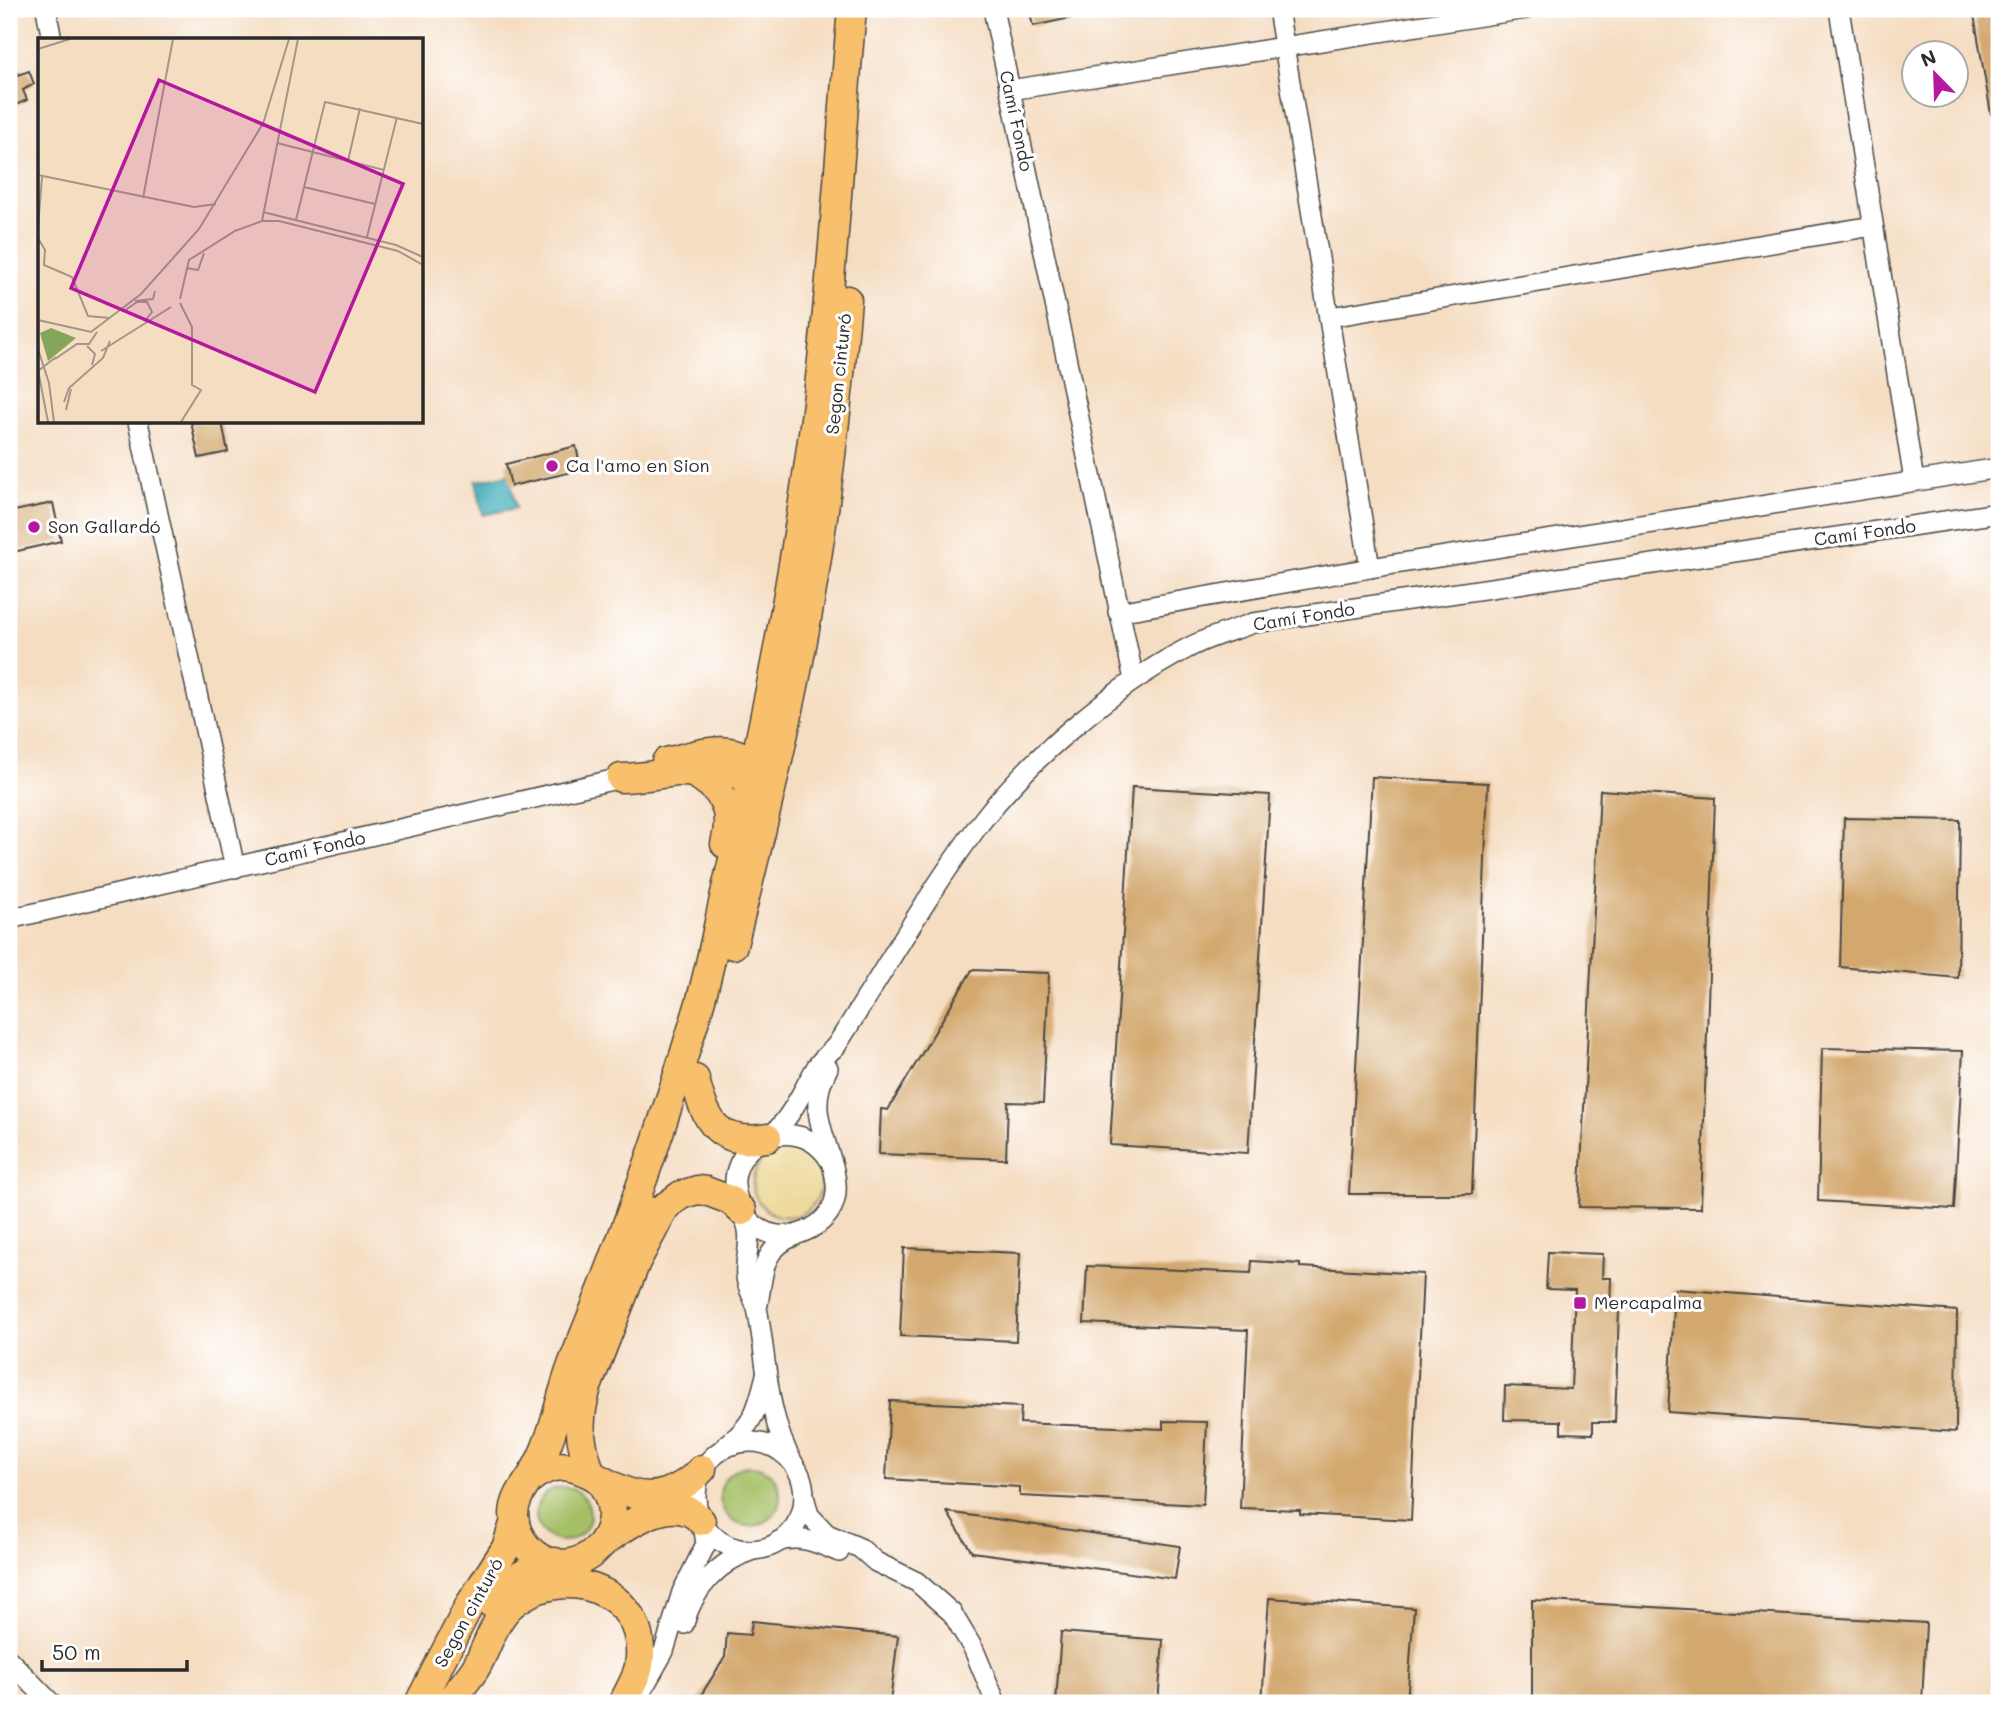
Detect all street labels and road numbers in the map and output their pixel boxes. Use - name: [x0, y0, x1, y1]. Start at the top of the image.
- street label: Camí Fondo: [995, 68, 1039, 174]
- street label: Segon cinturó: [820, 312, 856, 436]
- street label: Camí Fondo: [1812, 513, 1918, 551]
- street label: Camí Fondo: [1251, 596, 1357, 636]
- street label: Camí Fondo: [262, 825, 368, 871]
- street label: Segon cinturó: [428, 1553, 508, 1672]

